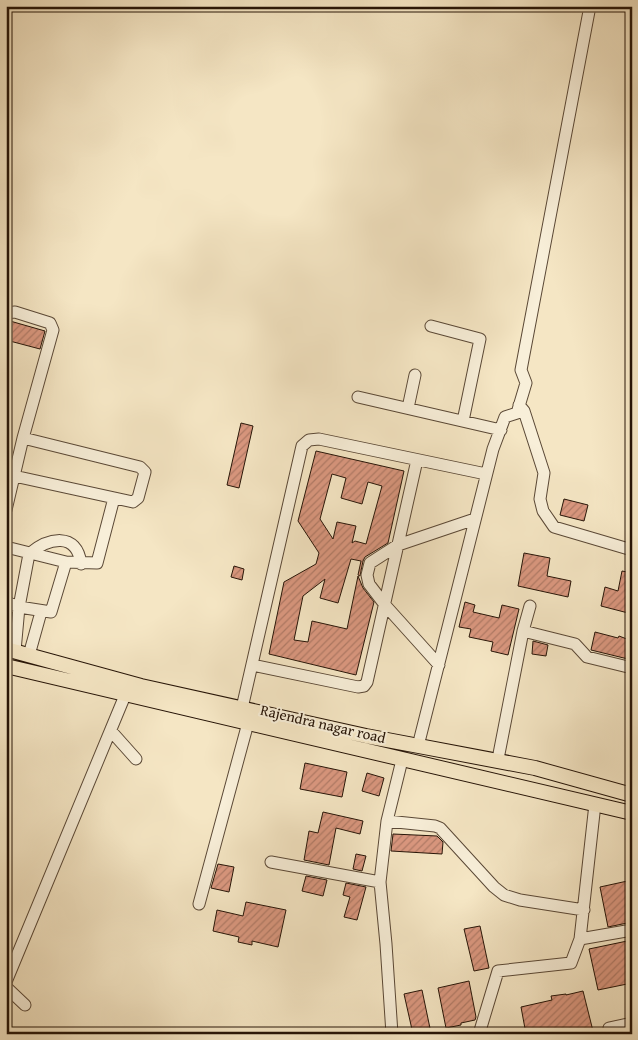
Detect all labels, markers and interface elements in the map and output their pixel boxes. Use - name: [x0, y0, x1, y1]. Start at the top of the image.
- street label: Rajendra nagar road: [258, 699, 388, 748]

